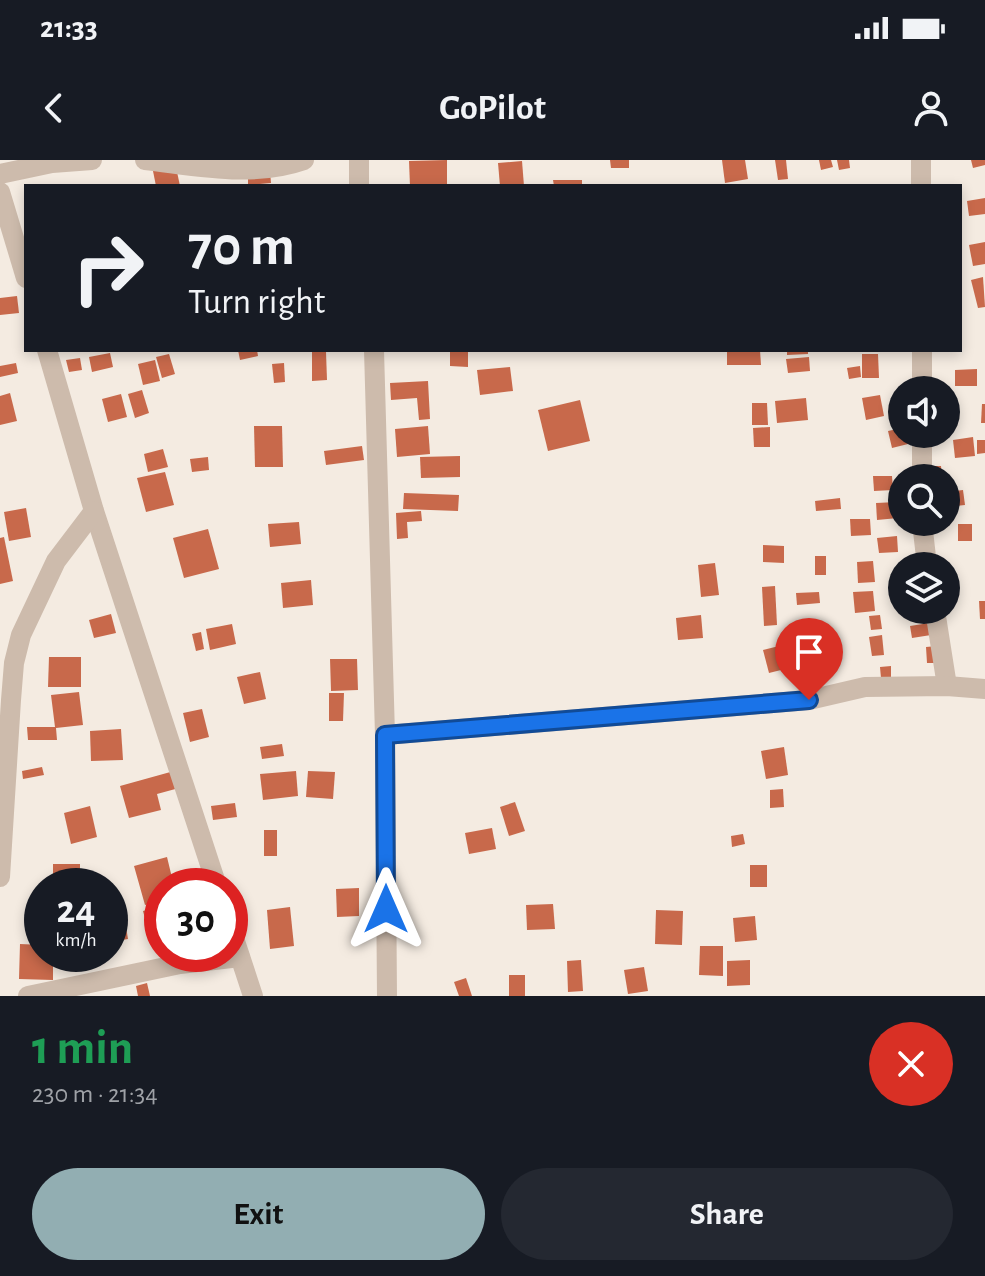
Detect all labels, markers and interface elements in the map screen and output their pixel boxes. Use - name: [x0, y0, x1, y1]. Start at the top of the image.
- text: 21:33: [40, 13, 98, 43]
- icon: back: [32, 86, 76, 130]
- icon: person: [909, 86, 953, 130]
- text: GoPilot: [439, 90, 546, 126]
- icon: right: [56, 216, 160, 320]
- text: 70 m: [188, 219, 295, 275]
- text: Turn right: [188, 284, 325, 320]
- map controls: [888, 376, 960, 624]
- button: sound: [888, 376, 960, 448]
- button: search: [888, 464, 960, 536]
- button: layers: [888, 552, 960, 624]
- pin: [775, 618, 843, 700]
- icon: arrive: [787, 630, 831, 674]
- position arrow: [344, 867, 428, 951]
- speed limit sign: 30: [144, 868, 248, 972]
- text: 24: [57, 890, 95, 930]
- text: km/h: [55, 930, 97, 950]
- button: close: [869, 1022, 953, 1106]
- text: 1 min: [32, 1025, 133, 1073]
- text: 230 m · 21:34: [32, 1081, 158, 1107]
- button: Exit: [32, 1168, 485, 1260]
- button: Share: [501, 1168, 953, 1260]

